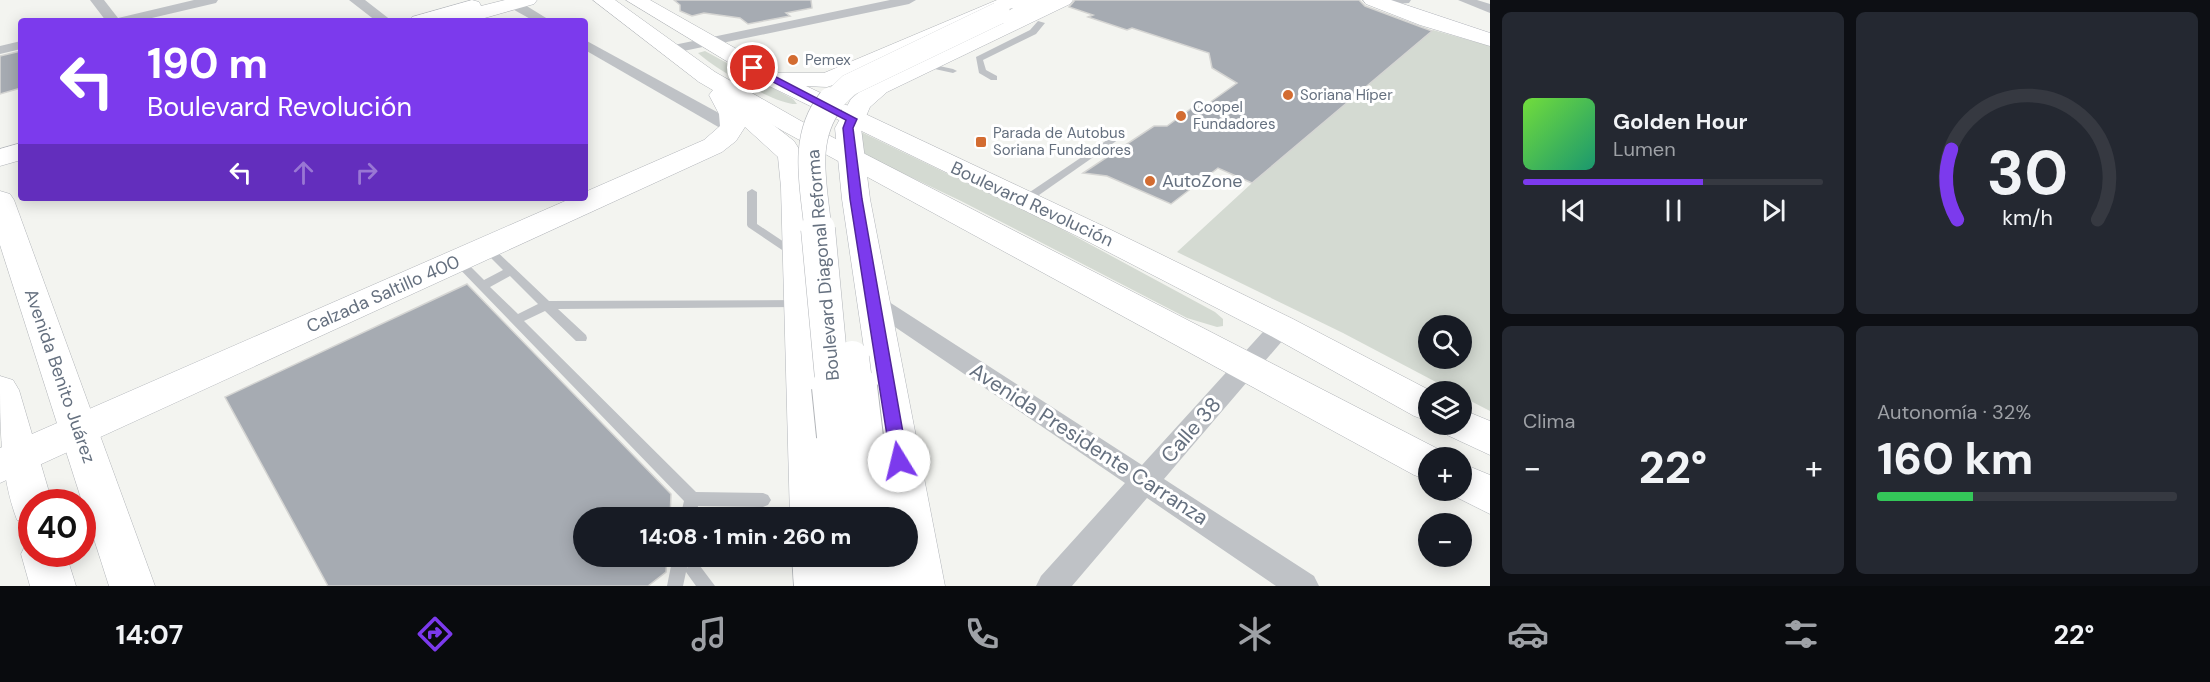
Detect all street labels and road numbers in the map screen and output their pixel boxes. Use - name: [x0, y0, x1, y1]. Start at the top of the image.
- street label: Boulevard Diagonal Reforma: [801, 148, 845, 382]
- street label: Boulevard Revolución: [947, 156, 1117, 252]
- street label: Calzada Saltillo 400: [303, 249, 463, 339]
- street label: Avenida Benito Juárez: [19, 286, 101, 466]
- street label: Avenida Presidente Carranza: [964, 356, 1214, 532]
- street label: Calle 38: [1155, 391, 1227, 469]

